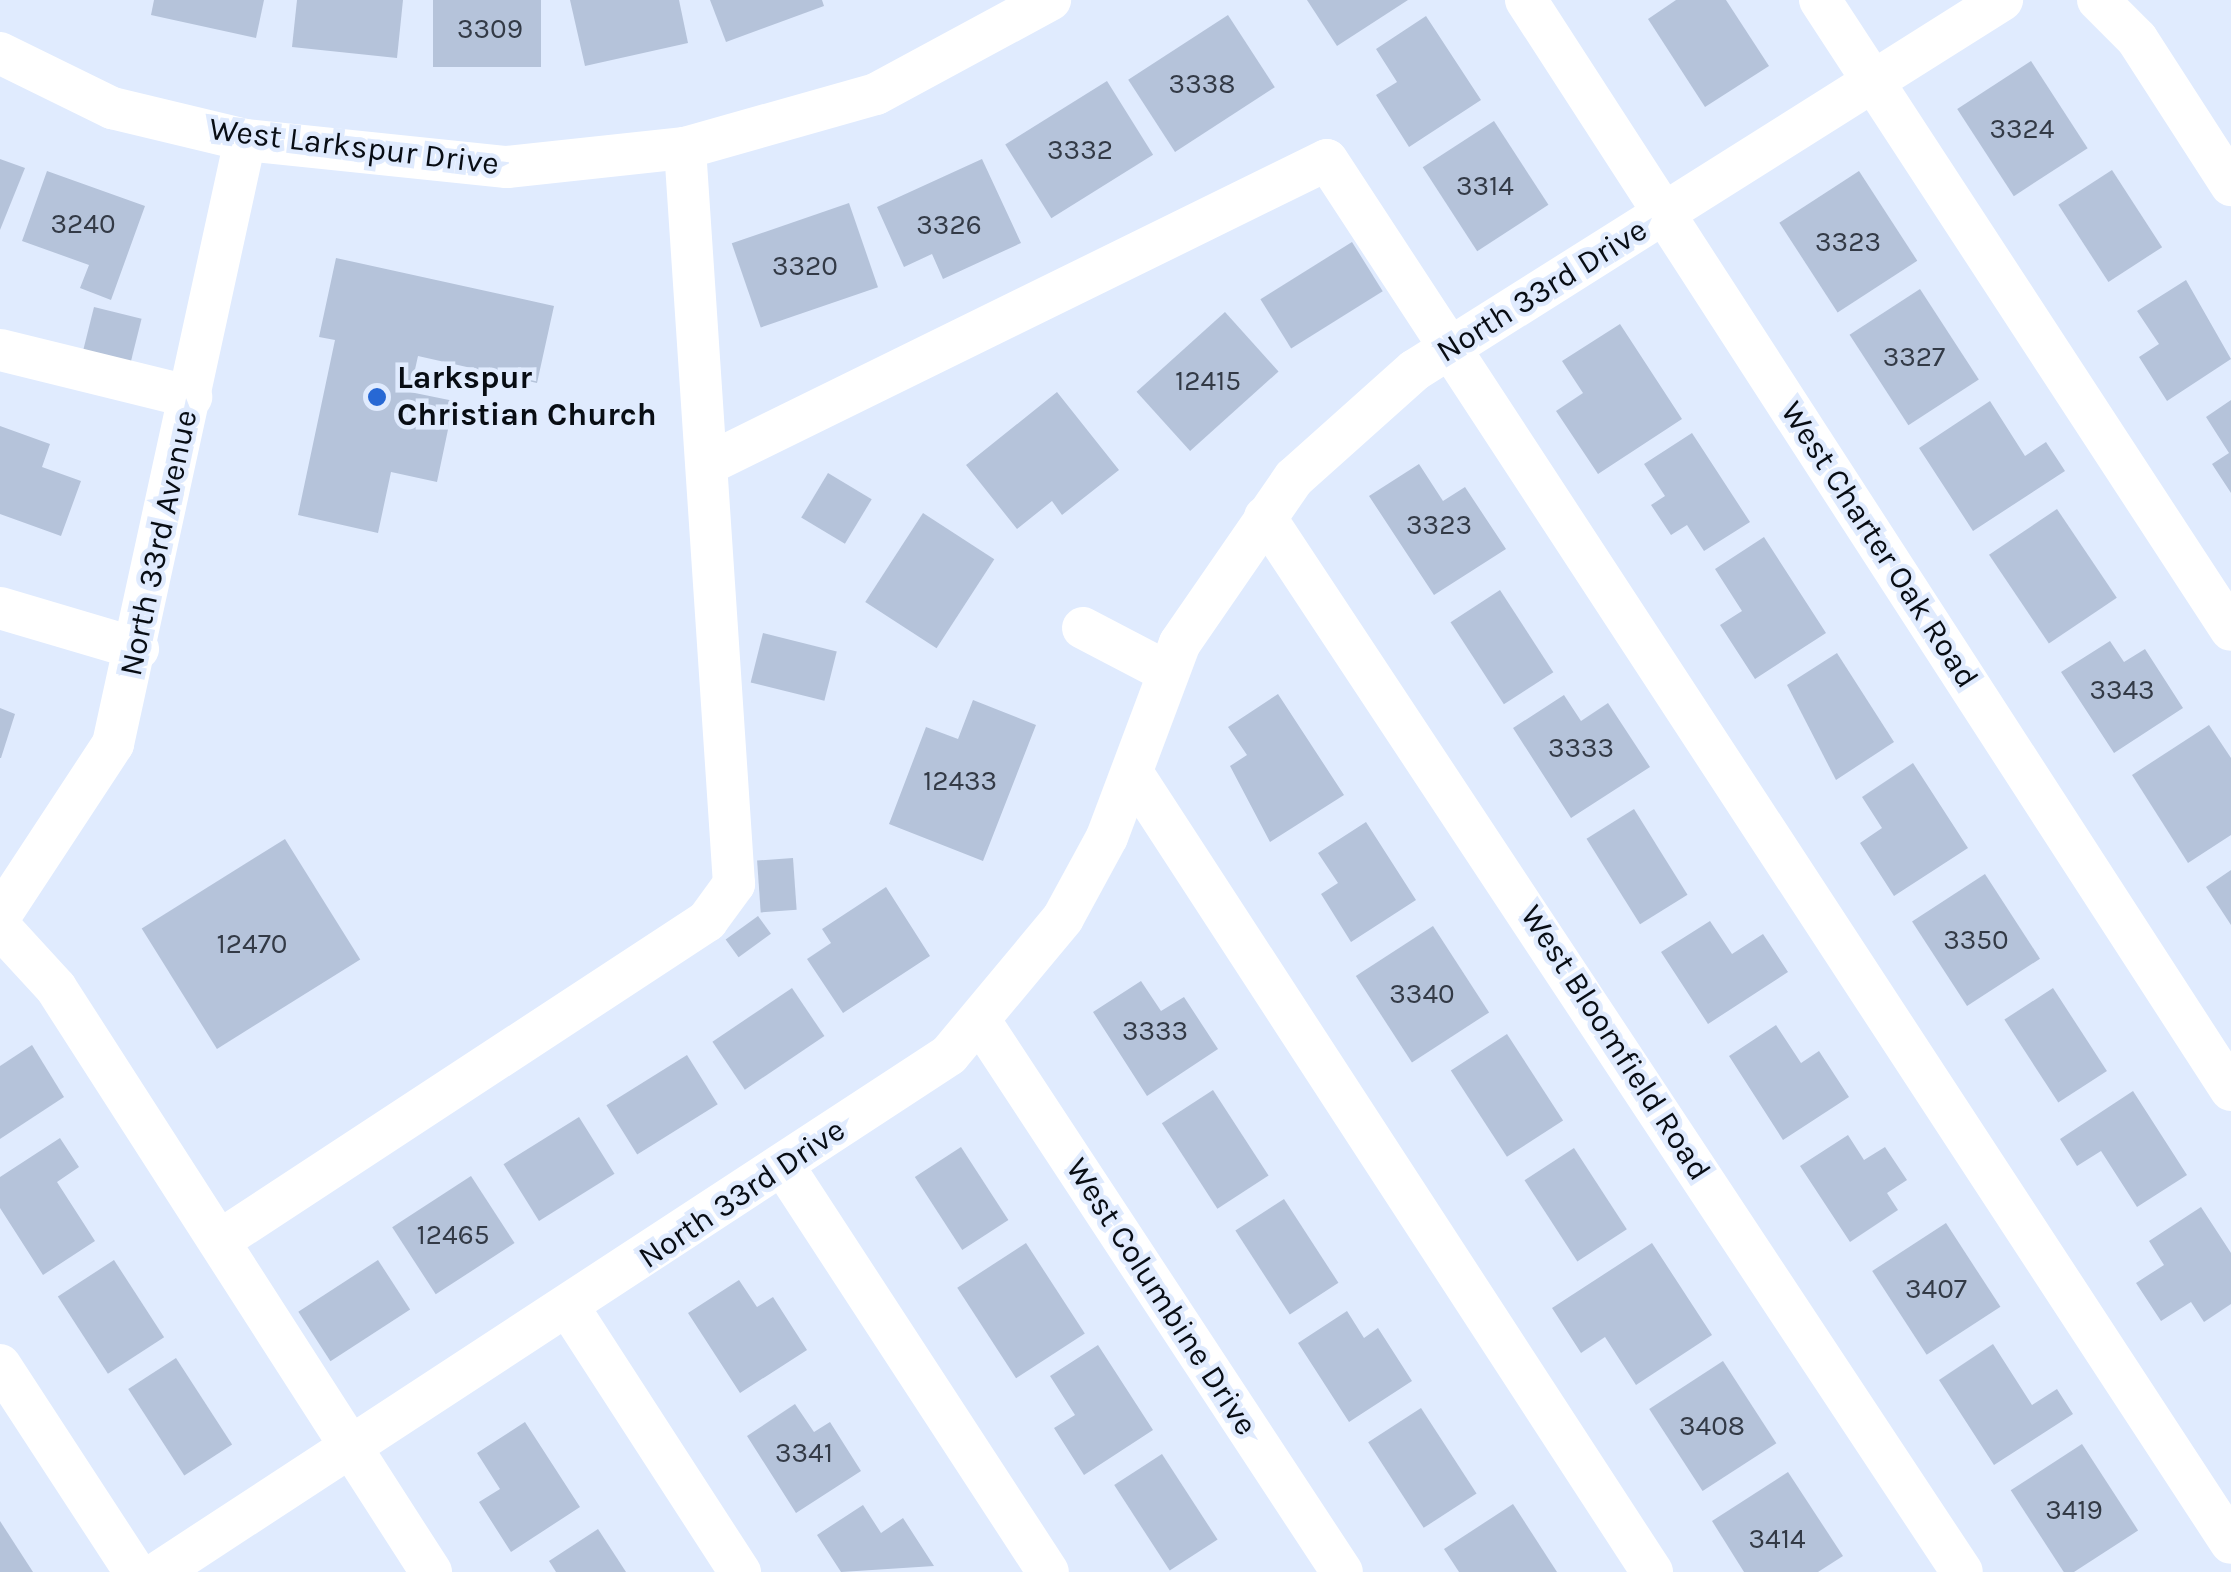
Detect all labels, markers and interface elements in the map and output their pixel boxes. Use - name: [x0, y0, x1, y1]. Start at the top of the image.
- house number: 3309: [457, 12, 523, 46]
- house number: 3338: [1169, 67, 1235, 101]
- street label: West Larkspur Drive: [207, 110, 501, 184]
- house number: 3324: [1990, 112, 2054, 146]
- house number: 3332: [1047, 133, 1113, 167]
- house number: 3314: [1456, 169, 1514, 203]
- house number: 3240: [50, 207, 116, 241]
- house number: 3326: [916, 208, 982, 242]
- street label: North 33rd Drive: [1430, 211, 1654, 371]
- house number: 3323: [1815, 225, 1881, 259]
- house number: 3320: [772, 249, 838, 283]
- house number: 3327: [1883, 340, 1945, 374]
- place label: Larkspur Christian Church: [397, 360, 657, 435]
- house number: 12415: [1175, 364, 1241, 398]
- marker: Larkspur Christian Church: [366, 386, 388, 408]
- street label: West Charter Oak Road: [1772, 395, 1986, 695]
- street label: North 33rd Avenue: [112, 406, 206, 680]
- house number: 3323: [1406, 508, 1472, 542]
- house number: 3343: [2089, 673, 2155, 707]
- house number: 3333: [1548, 731, 1614, 765]
- house number: 12433: [923, 764, 997, 798]
- street label: West Bloomfield Road: [1512, 898, 1718, 1188]
- house number: 3350: [1943, 923, 2009, 957]
- house number: 12470: [217, 927, 287, 961]
- house number: 3340: [1389, 977, 1455, 1011]
- house number: 3333: [1122, 1014, 1188, 1048]
- street label: North 33rd Drive: [632, 1111, 852, 1277]
- street label: West Columbine Drive: [1057, 1151, 1265, 1443]
- house number: 12465: [417, 1218, 489, 1252]
- house number: 3407: [1905, 1272, 1967, 1306]
- house number: 3408: [1679, 1409, 1745, 1443]
- house number: 3341: [775, 1436, 833, 1470]
- house number: 3419: [2045, 1493, 2103, 1527]
- house number: 3414: [1748, 1522, 1806, 1556]

